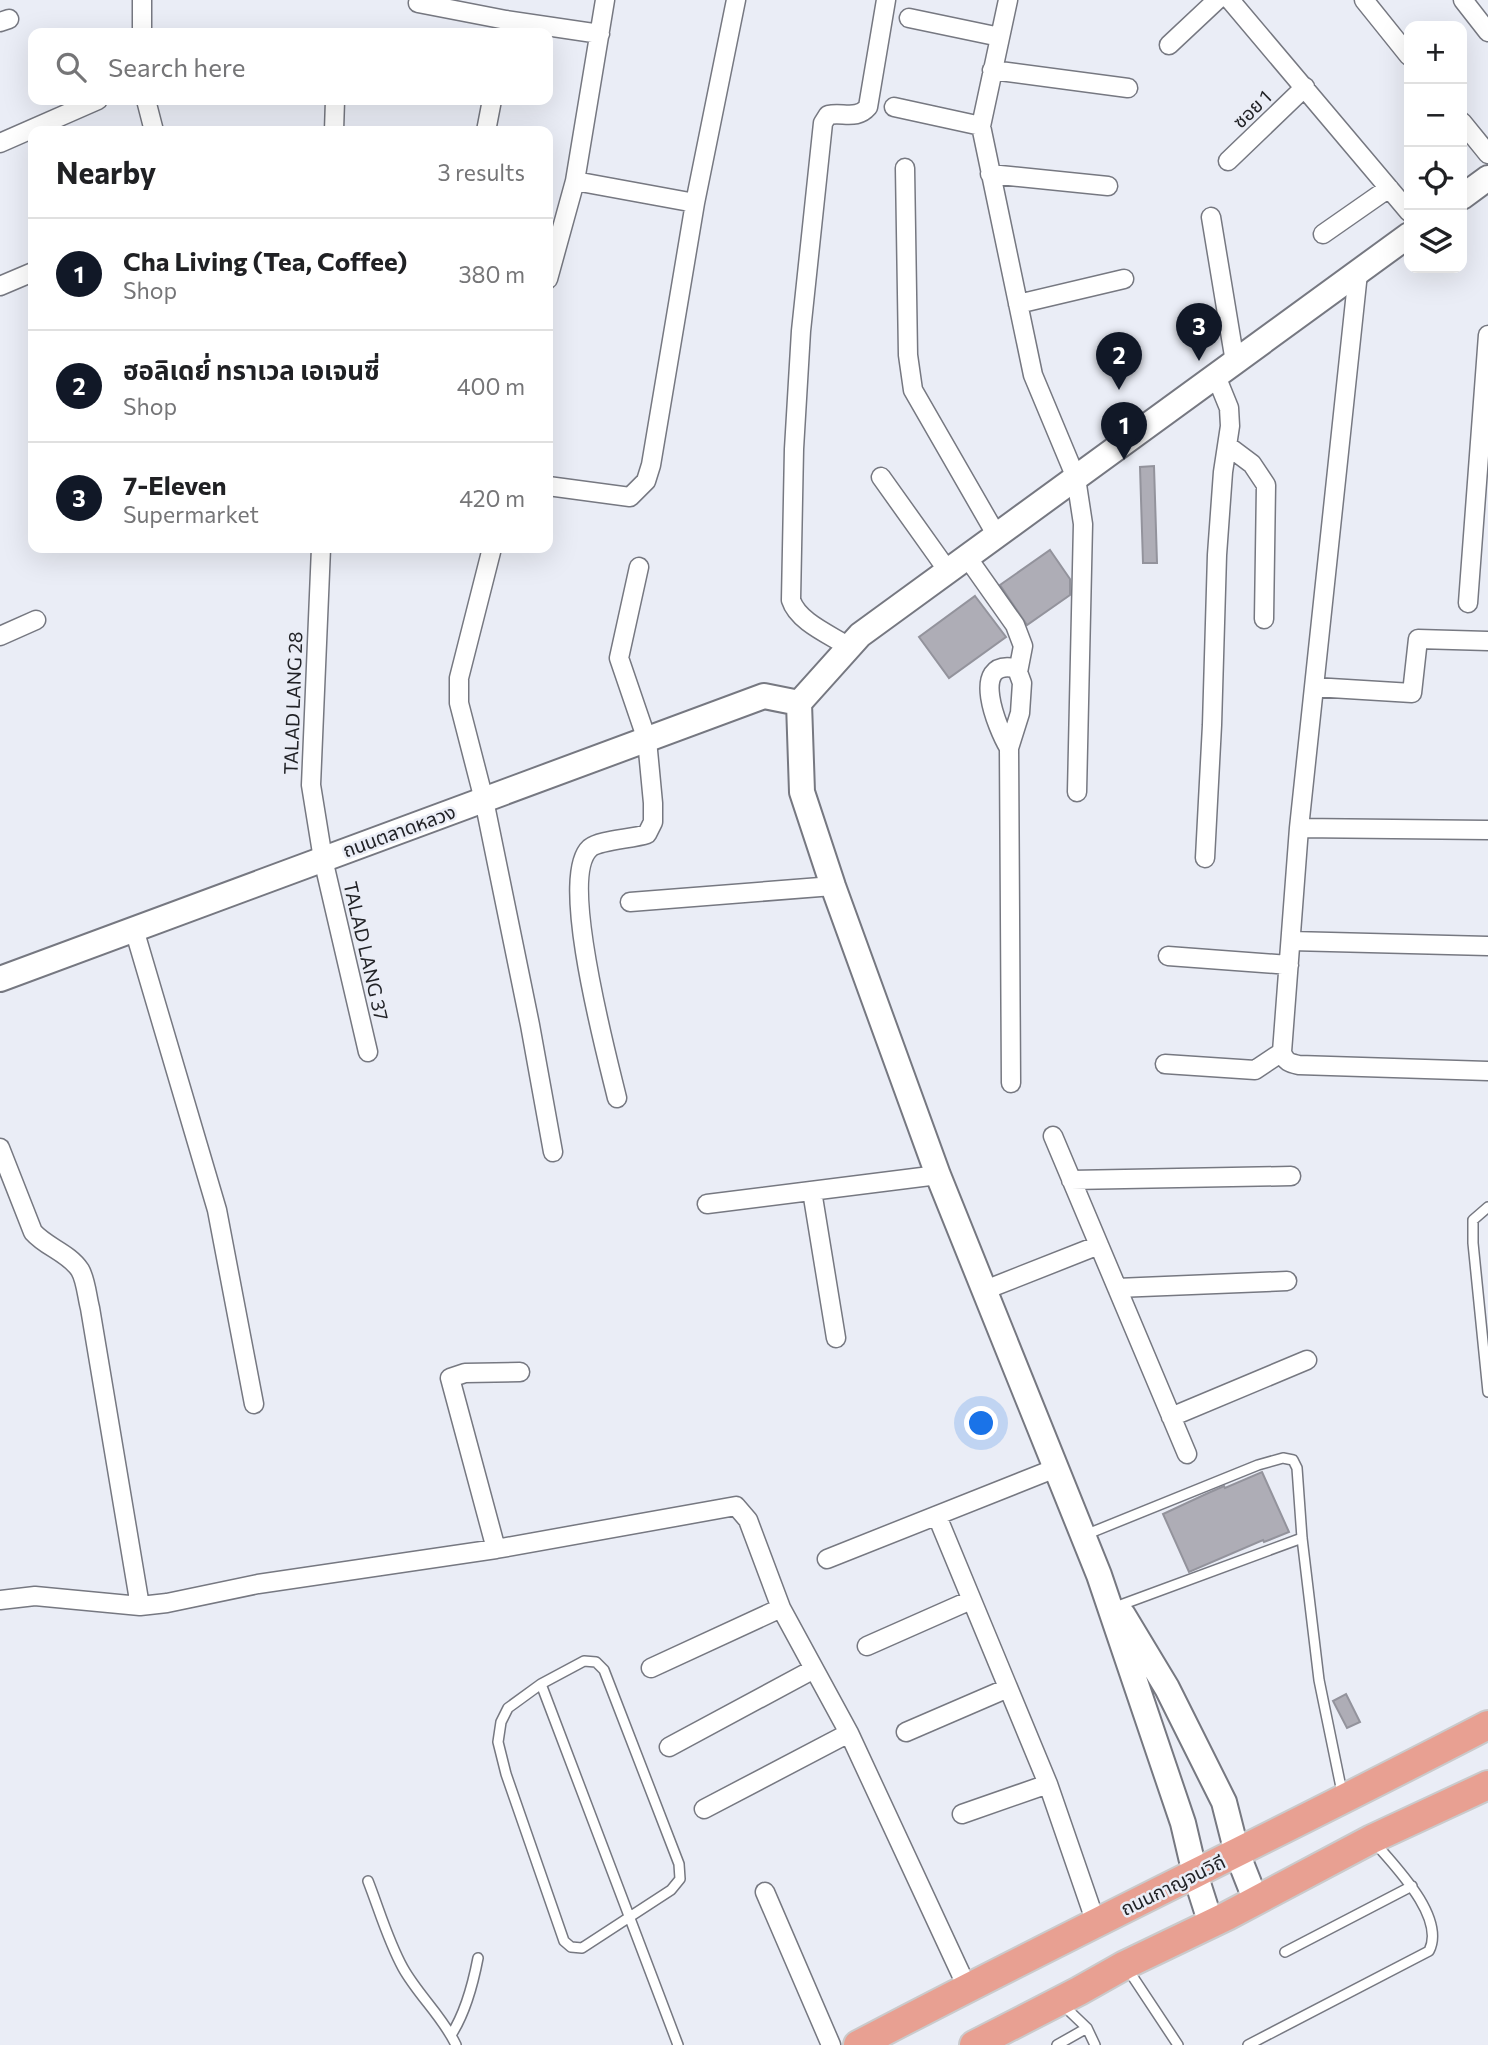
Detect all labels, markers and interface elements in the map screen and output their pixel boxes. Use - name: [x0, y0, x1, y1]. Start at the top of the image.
- map controls: [1404, 21, 1467, 273]
- button: +: [1404, 21, 1467, 84]
- search box: [28, 28, 553, 105]
- icon: search: [52, 48, 90, 86]
- text: Search here: [108, 51, 246, 82]
- button: −: [1404, 84, 1467, 147]
- street label: ซอย 1: [1228, 85, 1276, 132]
- button: locate: [1404, 147, 1467, 210]
- text: Nearby: [56, 153, 156, 190]
- text: 3 results: [438, 158, 525, 186]
- button: layers: [1404, 210, 1467, 273]
- text: Cha Living (Tea, Coffee): [123, 245, 407, 276]
- text: 1: [74, 260, 84, 288]
- text: 380 m: [458, 260, 525, 288]
- text: Shop: [123, 276, 177, 304]
- pin: 3: [1176, 303, 1222, 361]
- pin: 2: [1096, 332, 1142, 390]
- text: ฮอลิเดย์่ ทราเวล เอเจนซี่: [123, 354, 380, 385]
- text: 2: [72, 372, 86, 400]
- text: 400 m: [457, 372, 525, 400]
- text: Shop: [123, 392, 177, 420]
- pin: 1: [1101, 402, 1147, 460]
- text: 7-Eleven: [123, 469, 227, 500]
- text: 3: [72, 484, 86, 512]
- text: 420 m: [459, 484, 525, 512]
- text: Supermarket: [123, 500, 259, 528]
- street label: TALAD LANG 28: [279, 631, 306, 775]
- street label: ถนนตลาดหลวง: [339, 799, 459, 862]
- street label: TALAD LANG 37: [339, 879, 394, 1023]
- your location: [964, 1406, 998, 1440]
- street label: ถนนกาญจนวิถี: [1117, 1849, 1229, 1920]

